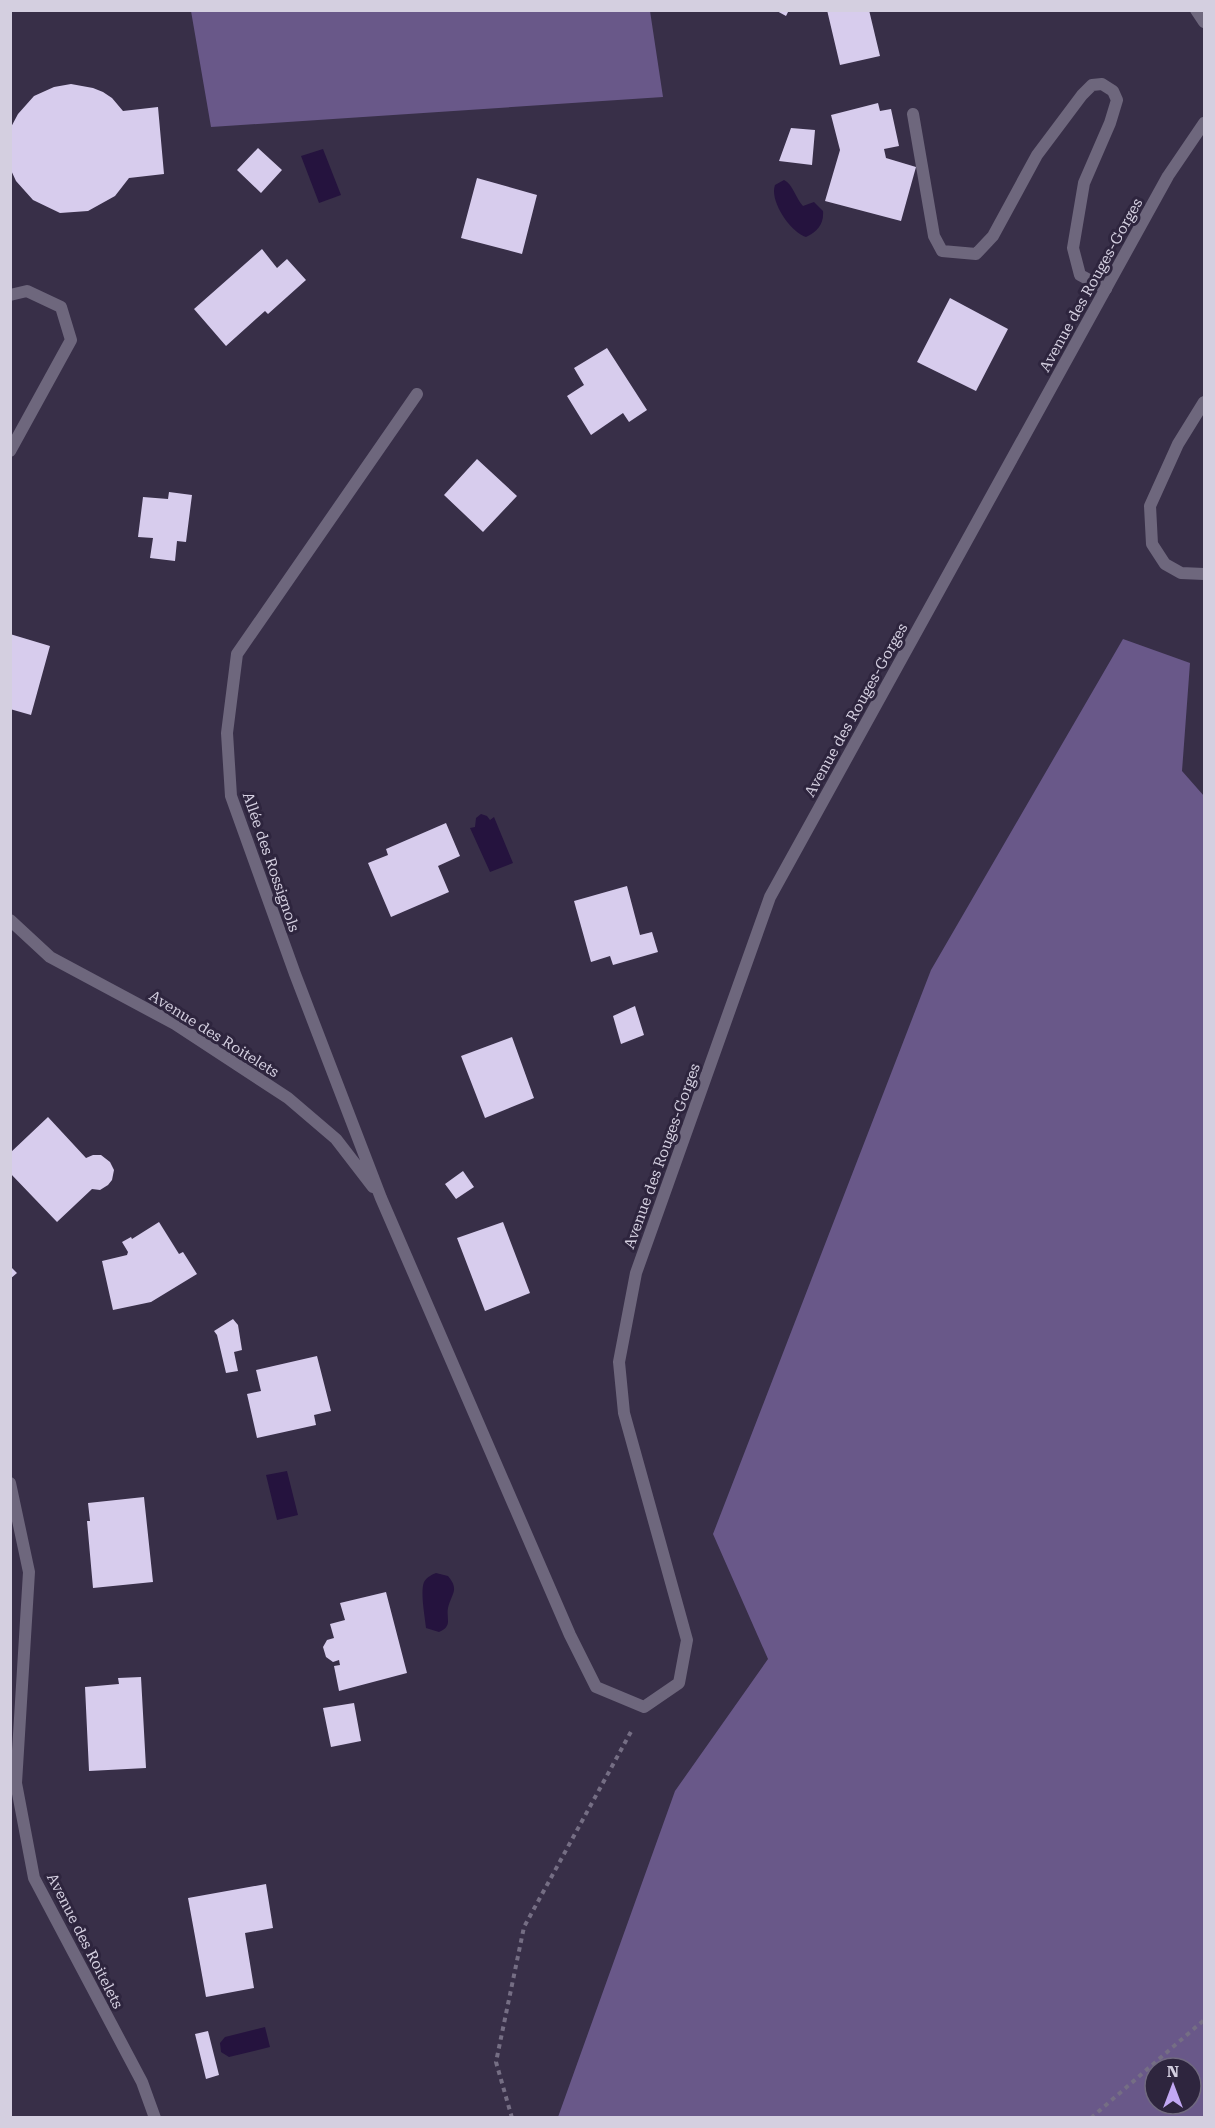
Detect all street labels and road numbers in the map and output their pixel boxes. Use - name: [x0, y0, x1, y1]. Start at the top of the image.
- street label: Avenue des Rouges-Gorges: [1036, 195, 1146, 375]
- street label: Avenue des Rouges-Gorges: [801, 620, 911, 800]
- street label: Allée des Rossignols: [239, 790, 303, 934]
- street label: Avenue des Roitelets: [146, 987, 282, 1081]
- street label: Avenue des Rouges-Gorges: [620, 1061, 704, 1251]
- street label: Avenue des Roitelets: [43, 1870, 127, 2012]

